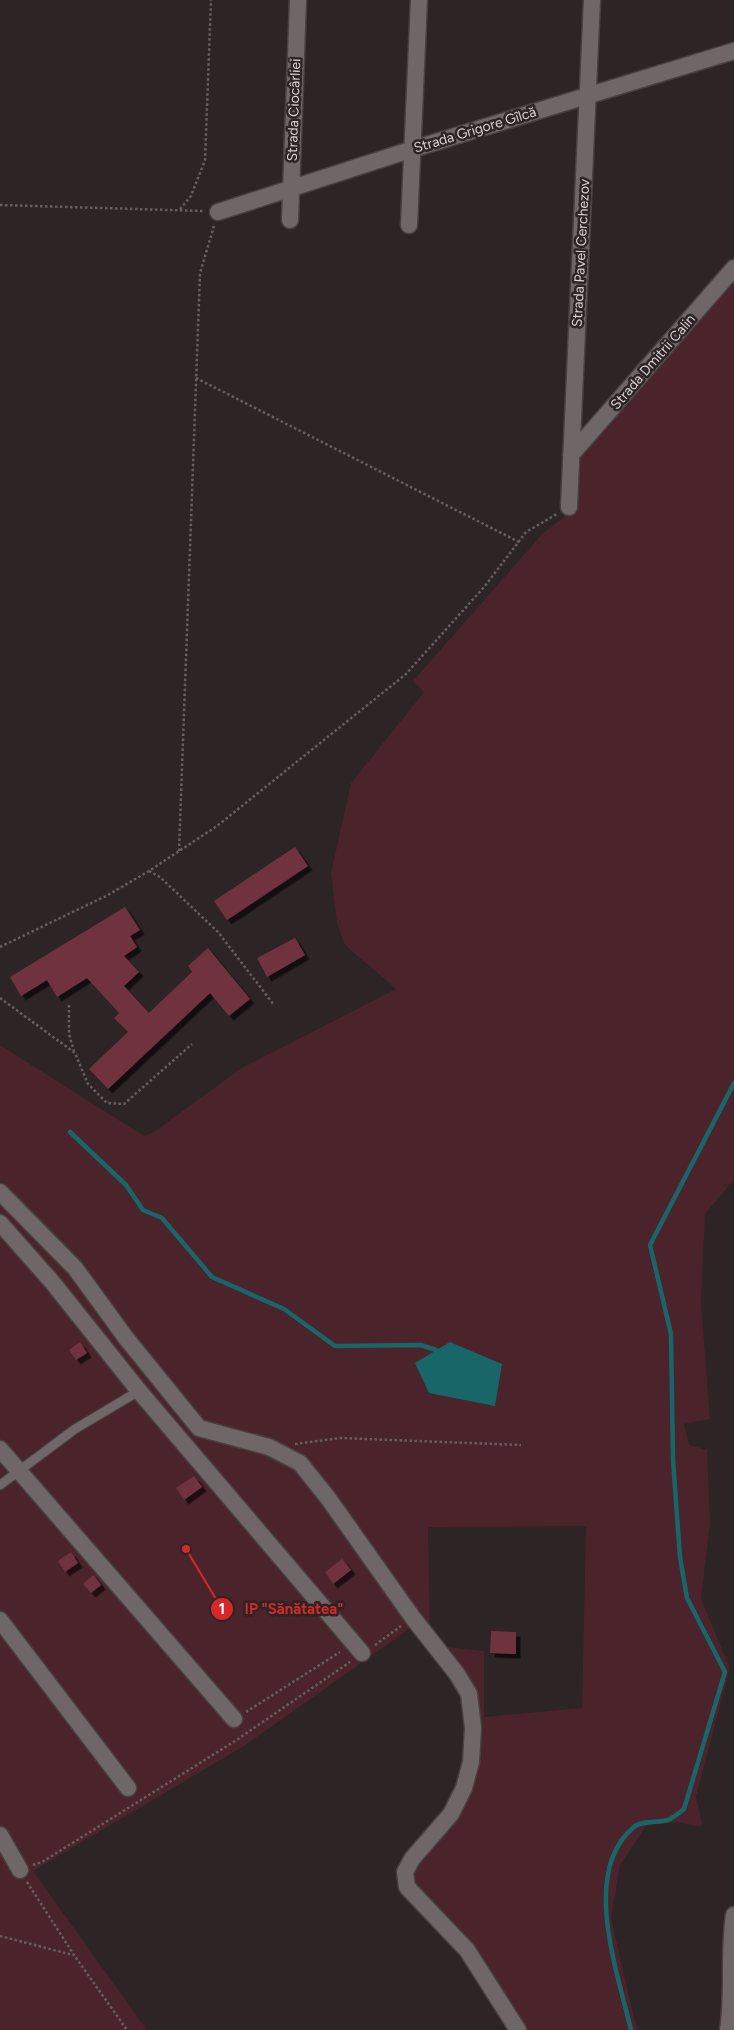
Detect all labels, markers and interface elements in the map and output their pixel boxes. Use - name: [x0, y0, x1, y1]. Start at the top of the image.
- street label: Strada Ciocârliei: [284, 58, 304, 162]
- street label: Strada Grigore Gîlcă: [412, 103, 538, 157]
- street label: Strada Pavel Cerchezov: [569, 178, 593, 328]
- street label: Strada Dmitrii Calin: [607, 311, 699, 413]
- callout: IP "Sănătatea": [209, 1594, 353, 1624]
- text: 1: [219, 1600, 225, 1618]
- text: IP "Sănătatea": [245, 1600, 343, 1618]

